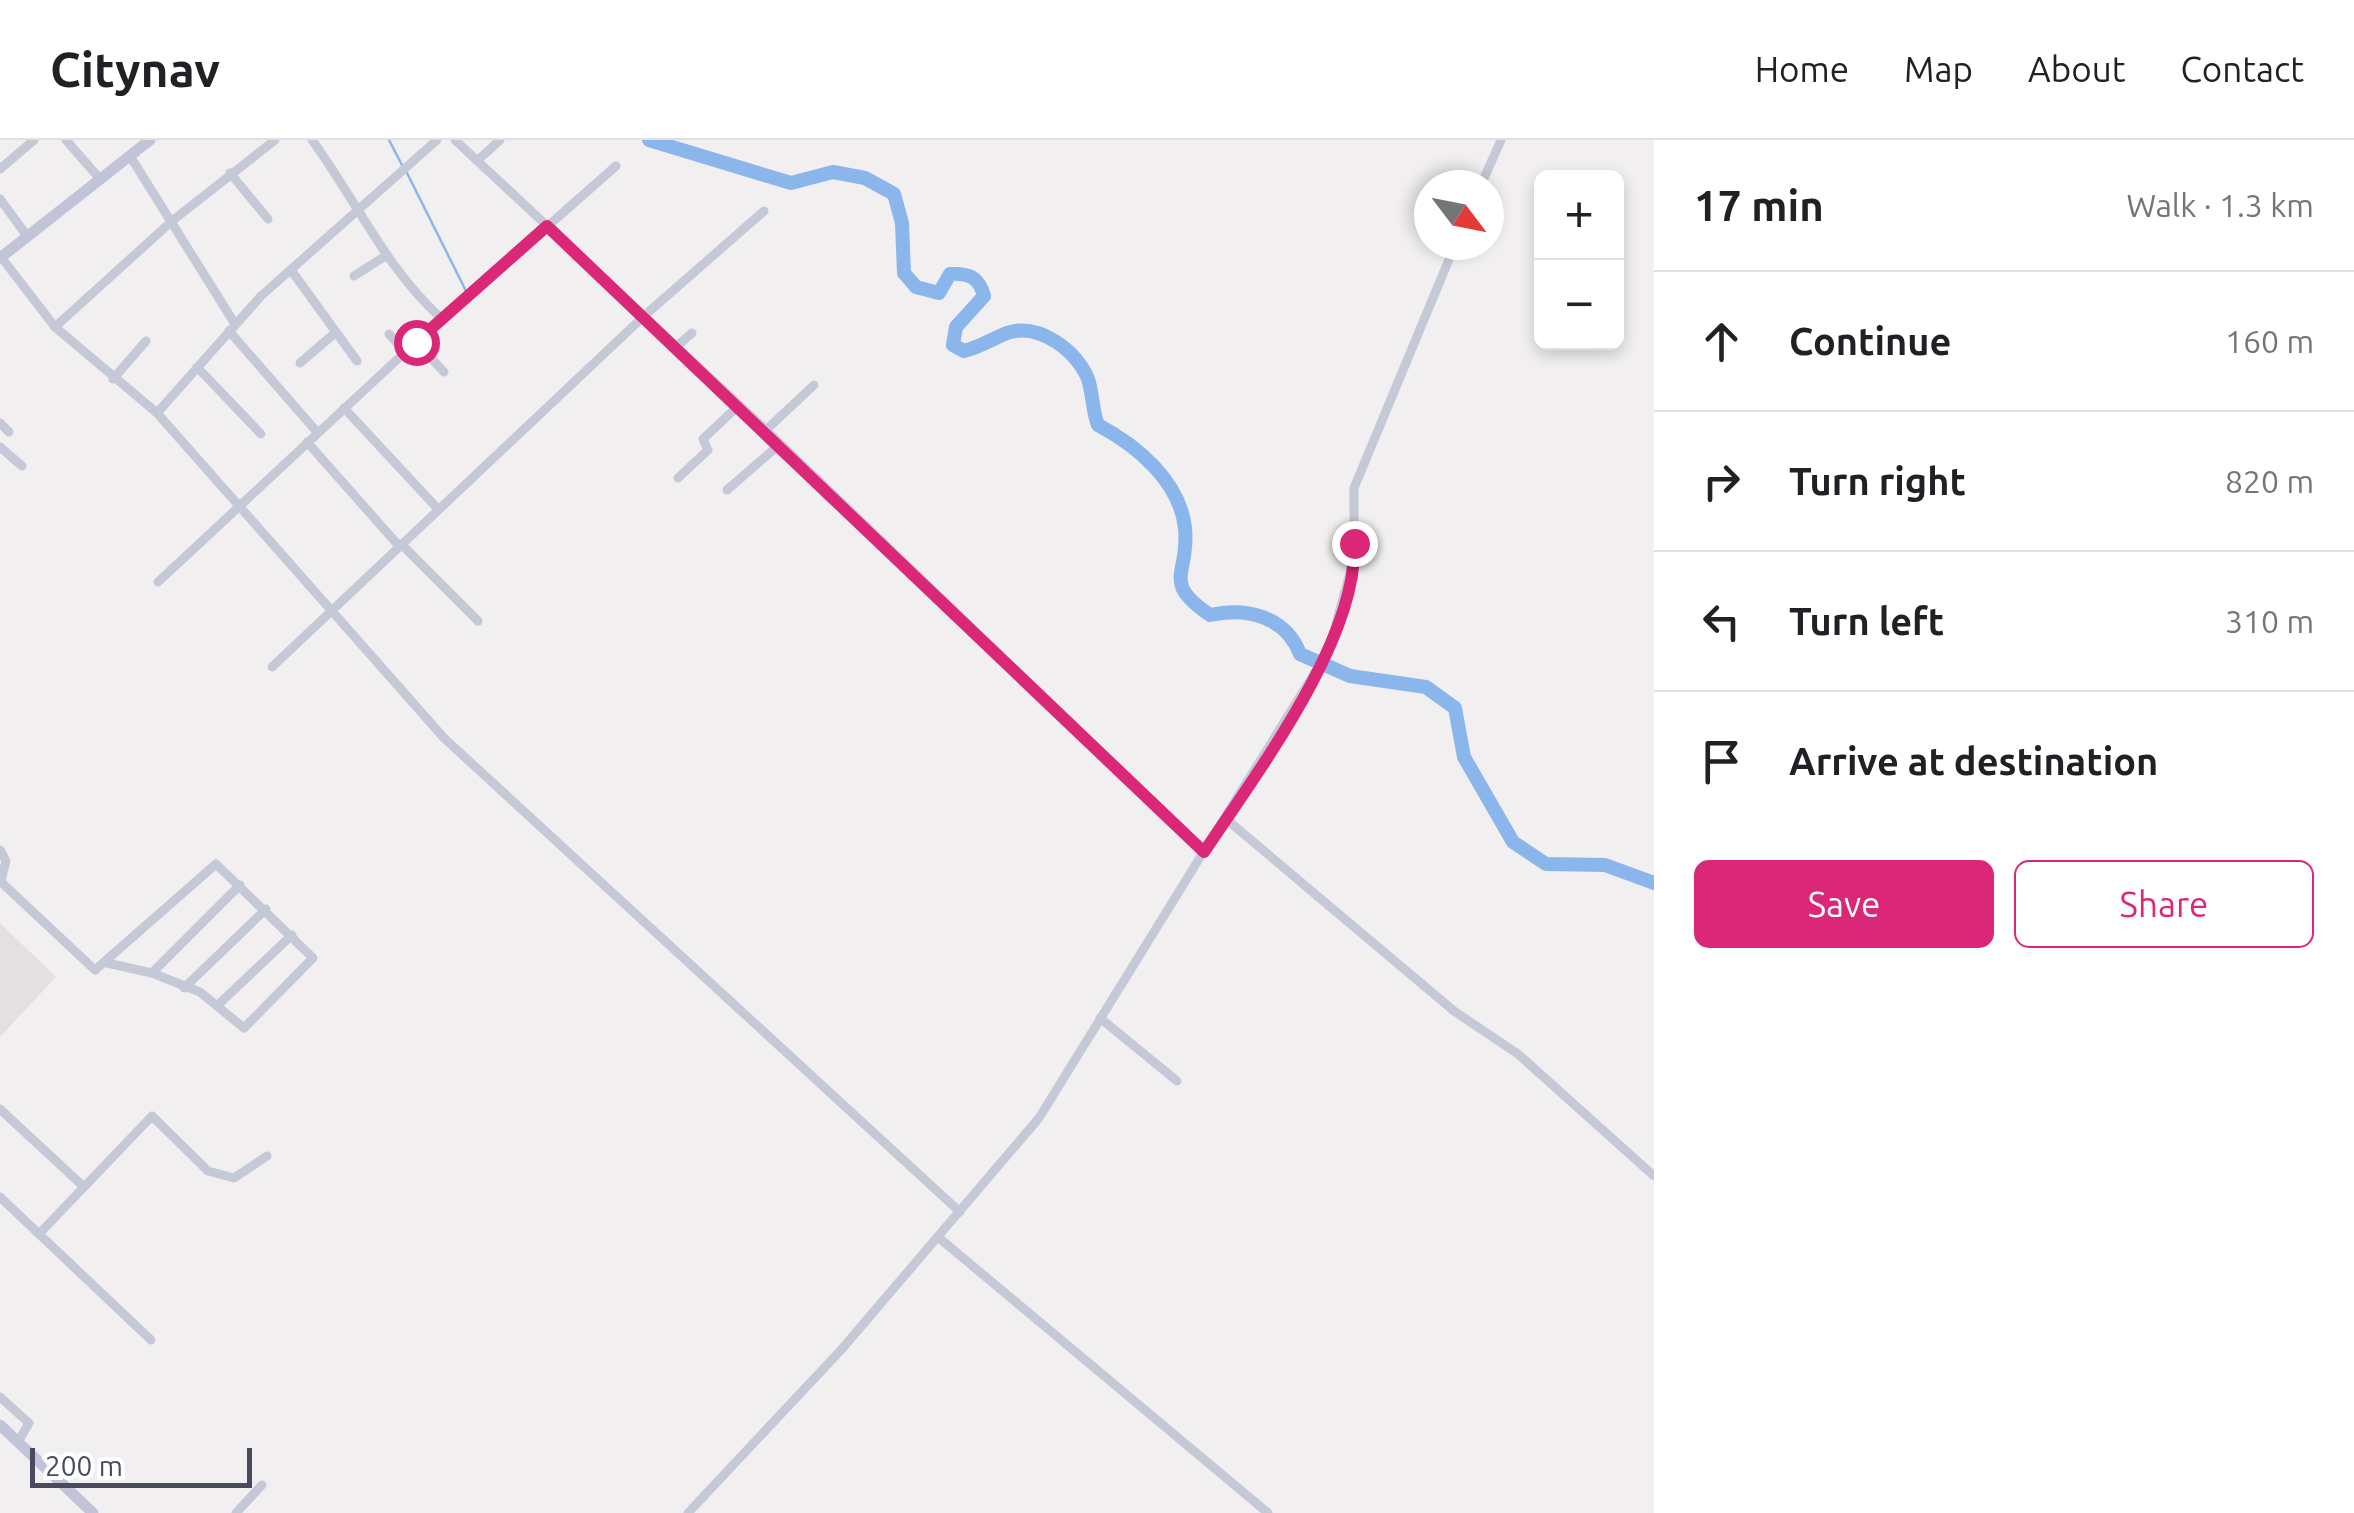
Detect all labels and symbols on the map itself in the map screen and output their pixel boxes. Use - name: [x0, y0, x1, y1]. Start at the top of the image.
- north arrow: [1414, 170, 1504, 260]
- route start: [394, 320, 440, 366]
- route end: [1332, 521, 1378, 567]
- scale bar: [30, 1443, 252, 1488]

